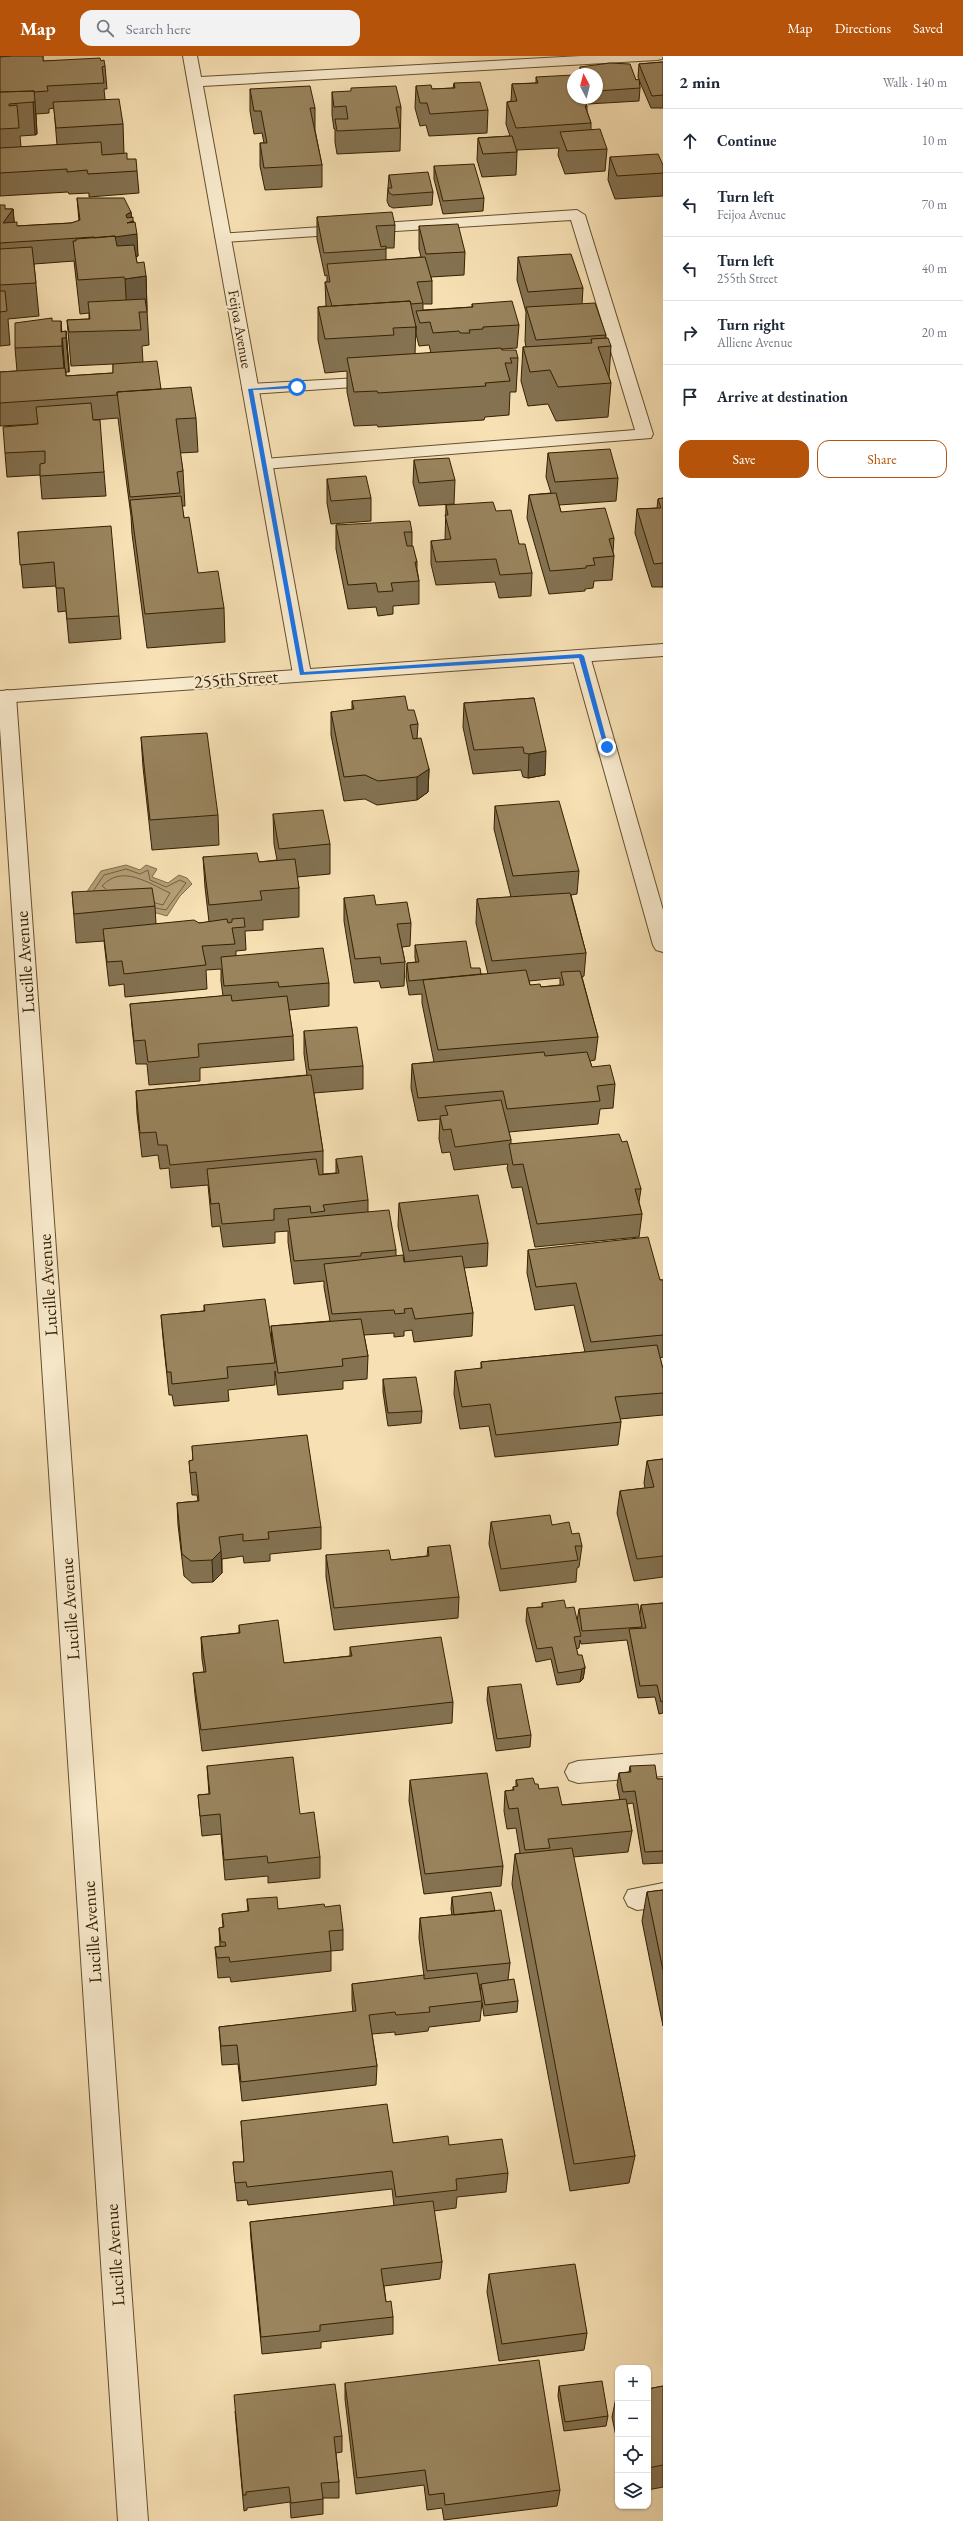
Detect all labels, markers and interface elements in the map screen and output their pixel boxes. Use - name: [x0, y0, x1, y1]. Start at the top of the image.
- search box: [80, 10, 360, 46]
- text: Map: [20, 16, 56, 41]
- icon: search: [94, 17, 116, 39]
- text: Search here: [126, 19, 191, 38]
- text: Map: [787, 19, 813, 37]
- text: Directions: [835, 19, 891, 37]
- text: Saved: [913, 19, 943, 37]
- north arrow: [567, 68, 603, 104]
- text: 2 min: [679, 71, 720, 93]
- text: Walk · 140 m: [883, 74, 947, 91]
- icon: ahead: [679, 130, 701, 152]
- text: Continue: [717, 131, 777, 150]
- text: 10 m: [922, 132, 947, 149]
- text: Turn left: [717, 187, 774, 206]
- icon: left: [679, 194, 701, 216]
- text: 70 m: [922, 196, 947, 213]
- text: Feijoa Avenue: [717, 206, 786, 223]
- text: Turn left: [717, 251, 774, 270]
- icon: left: [679, 258, 701, 280]
- text: 40 m: [922, 260, 947, 277]
- text: 255th Street: [717, 270, 778, 287]
- street label: Feijoa Avenue: [224, 288, 257, 370]
- text: Turn right: [717, 315, 785, 334]
- icon: right: [679, 322, 701, 344]
- text: 20 m: [922, 324, 947, 341]
- text: Alliene Avenue: [717, 334, 792, 351]
- route start: [288, 378, 306, 396]
- icon: arrive: [679, 386, 701, 408]
- text: Arrive at destination: [717, 387, 848, 406]
- button: Save: [679, 440, 809, 478]
- button: Share: [817, 440, 947, 478]
- street label: 255th Street: [193, 664, 279, 693]
- route end: [598, 738, 616, 756]
- street label: Lucille Avenue: [9, 910, 40, 1014]
- street label: Lucille Avenue: [32, 1233, 63, 1337]
- street label: Lucille Avenue: [54, 1557, 85, 1661]
- street label: Lucille Avenue: [76, 1880, 107, 1984]
- street label: Lucille Avenue: [99, 2203, 130, 2307]
- map controls: [615, 2365, 651, 2509]
- button: +: [615, 2365, 651, 2401]
- button: −: [615, 2401, 651, 2437]
- button: locate: [615, 2437, 651, 2473]
- button: layers: [615, 2473, 651, 2509]

